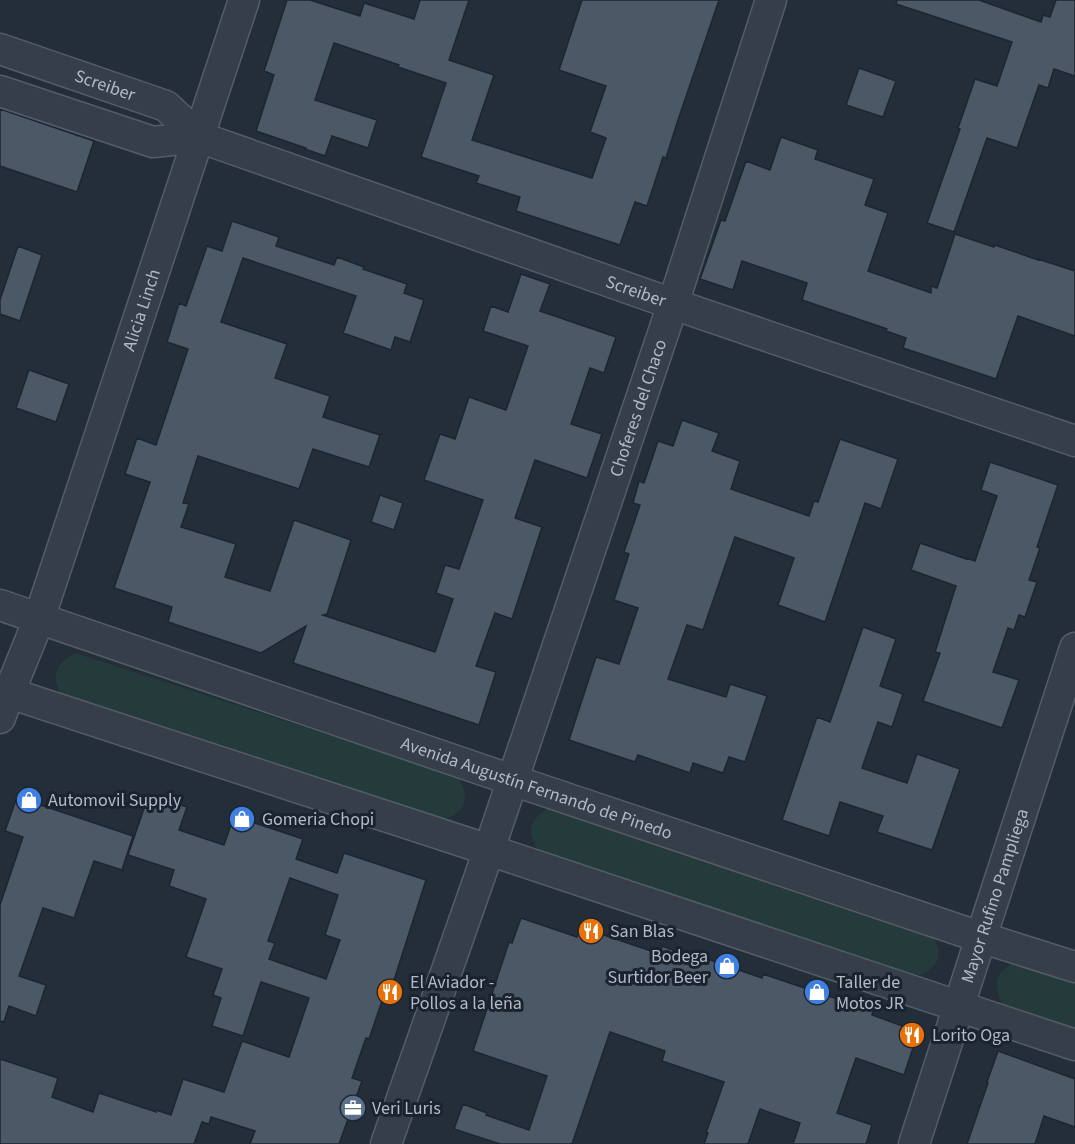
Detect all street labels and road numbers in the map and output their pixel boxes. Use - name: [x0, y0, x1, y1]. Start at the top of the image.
- street label: Screiber: [71, 63, 139, 107]
- street label: Alicia Linch: [116, 266, 167, 354]
- street label: Screiber: [602, 269, 670, 313]
- street label: Choferes del Chaco: [603, 336, 673, 480]
- street label: Avenida Augustín Fernando de Pinedo: [398, 730, 676, 845]
- street label: Mayor Rufino Pampliega: [955, 805, 1035, 986]

